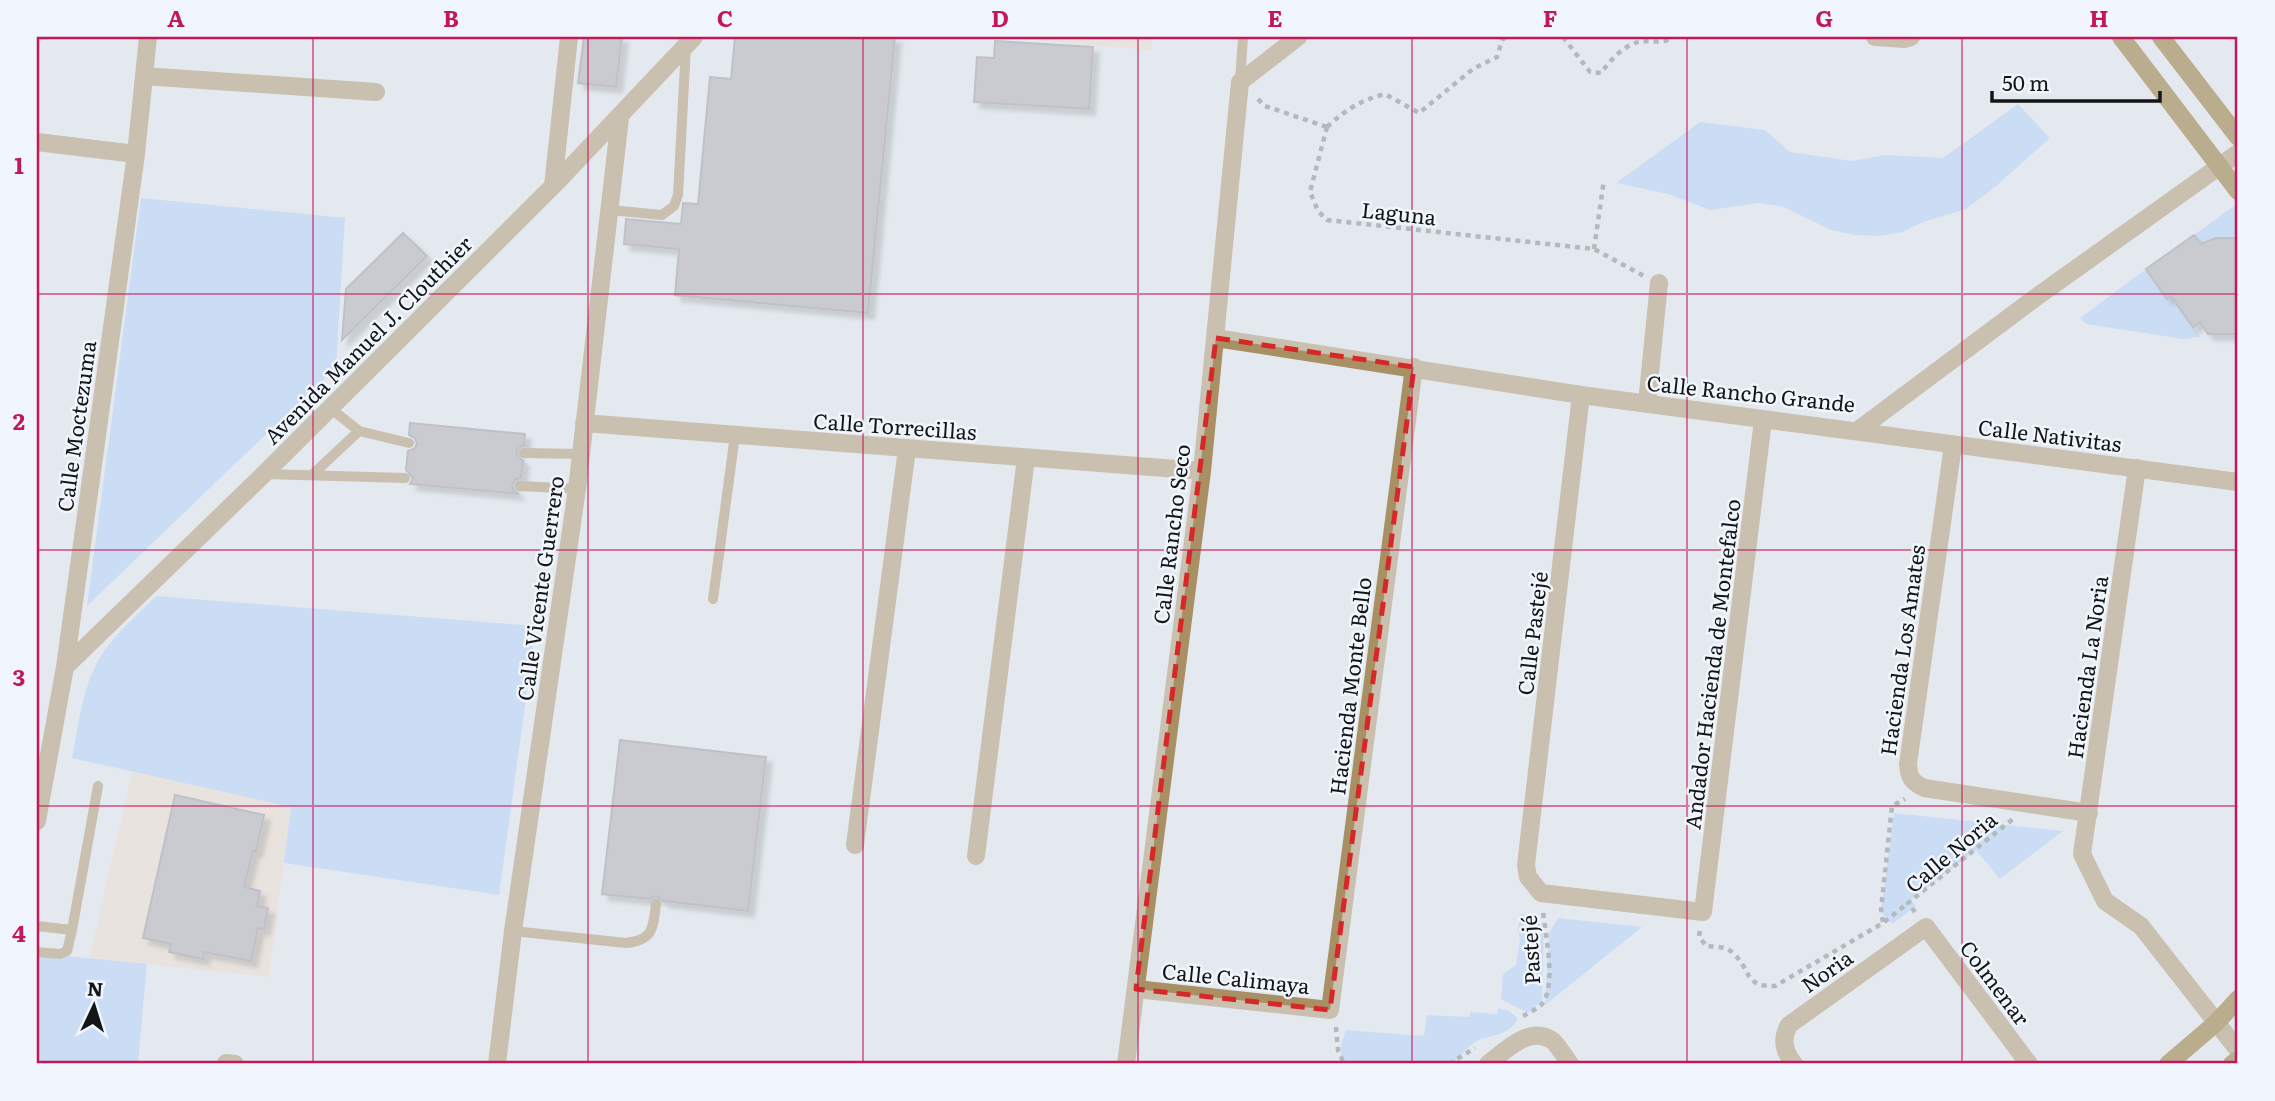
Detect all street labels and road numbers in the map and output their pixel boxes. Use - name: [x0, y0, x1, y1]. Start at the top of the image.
- street label: Laguna: [1360, 193, 1439, 231]
- street label: Avenida Manuel J. Clouthier: [256, 228, 478, 450]
- street label: Calle Moctezuma: [48, 338, 102, 514]
- street label: Calle Rancho Grande: [1645, 366, 1857, 418]
- street label: Calle Torrecillas: [812, 404, 978, 446]
- street label: Calle Nativitas: [1976, 410, 2124, 458]
- street label: Calle Rancho Seco: [1144, 442, 1196, 626]
- street label: Calle Vicente Guerrero: [508, 473, 570, 703]
- street label: Andador Hacienda de Montefalco: [1675, 497, 1747, 831]
- street label: Hacienda Los Amates: [1871, 543, 1931, 757]
- street label: Calle Pastejé: [1508, 569, 1554, 697]
- street label: Hacienda La Noria: [2058, 573, 2114, 761]
- street label: Hacienda Monte Bello: [1320, 575, 1378, 797]
- street label: Calle Noria: [1897, 803, 2003, 899]
- street label: Pastejé: [1512, 914, 1546, 986]
- street label: Colmenar: [1954, 933, 2038, 1031]
- street label: Noria: [1794, 941, 1859, 999]
- street label: Calle Calimaya: [1161, 954, 1312, 1000]

